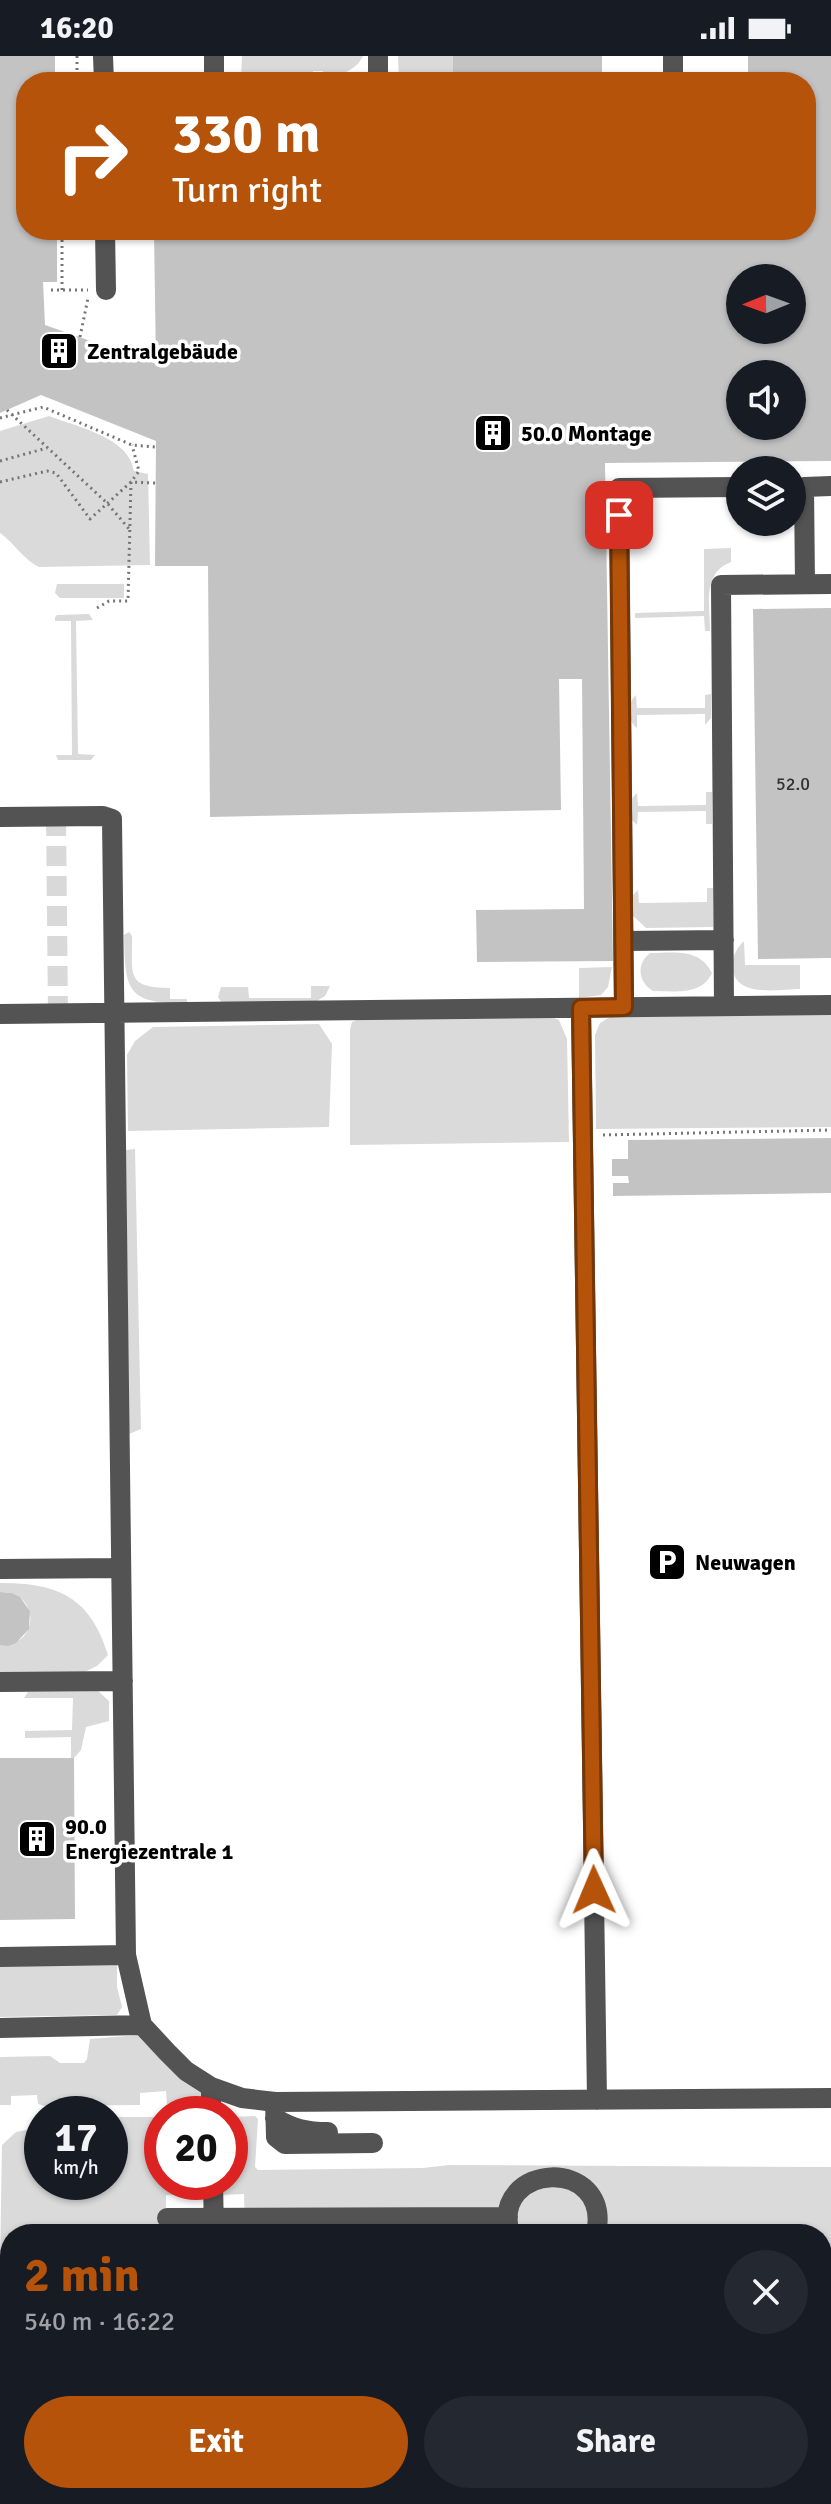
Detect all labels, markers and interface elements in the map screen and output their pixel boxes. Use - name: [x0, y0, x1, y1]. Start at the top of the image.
- text: 16:20: [40, 10, 114, 47]
- text: 330 m: [172, 99, 320, 168]
- icon: right: [40, 104, 144, 208]
- text: Turn right: [172, 168, 322, 213]
- north arrow: [726, 264, 806, 344]
- map controls: [726, 264, 806, 536]
- building icon: Zentralgebäude: [38, 330, 80, 372]
- place label: Zentralgebäude: [87, 338, 238, 365]
- button: sound: [726, 360, 806, 440]
- building icon: 50.0 Montage: [472, 412, 514, 454]
- place label: 50.0 Montage: [521, 420, 652, 447]
- button: layers: [726, 456, 806, 536]
- pin: [585, 481, 653, 549]
- icon: arrive: [597, 493, 641, 537]
- house number: 52.0: [776, 773, 810, 795]
- parking icon: Neuwagen: [646, 1541, 688, 1583]
- place label: Neuwagen: [695, 1549, 796, 1576]
- place label: 90.0 Energiezentrale 1: [65, 1813, 233, 1865]
- building icon: 90.0 Energiezentrale 1: [16, 1818, 58, 1860]
- position arrow: [552, 1848, 636, 1932]
- speed limit sign: 20: [144, 2096, 248, 2200]
- text: 17: [54, 2113, 98, 2163]
- text: km/h: [53, 2155, 99, 2180]
- text: 2 min: [24, 2246, 140, 2305]
- button: close: [724, 2250, 808, 2334]
- text: 540 m · 16:22: [24, 2306, 175, 2338]
- button: Exit: [24, 2396, 408, 2488]
- button: Share: [424, 2396, 808, 2488]

